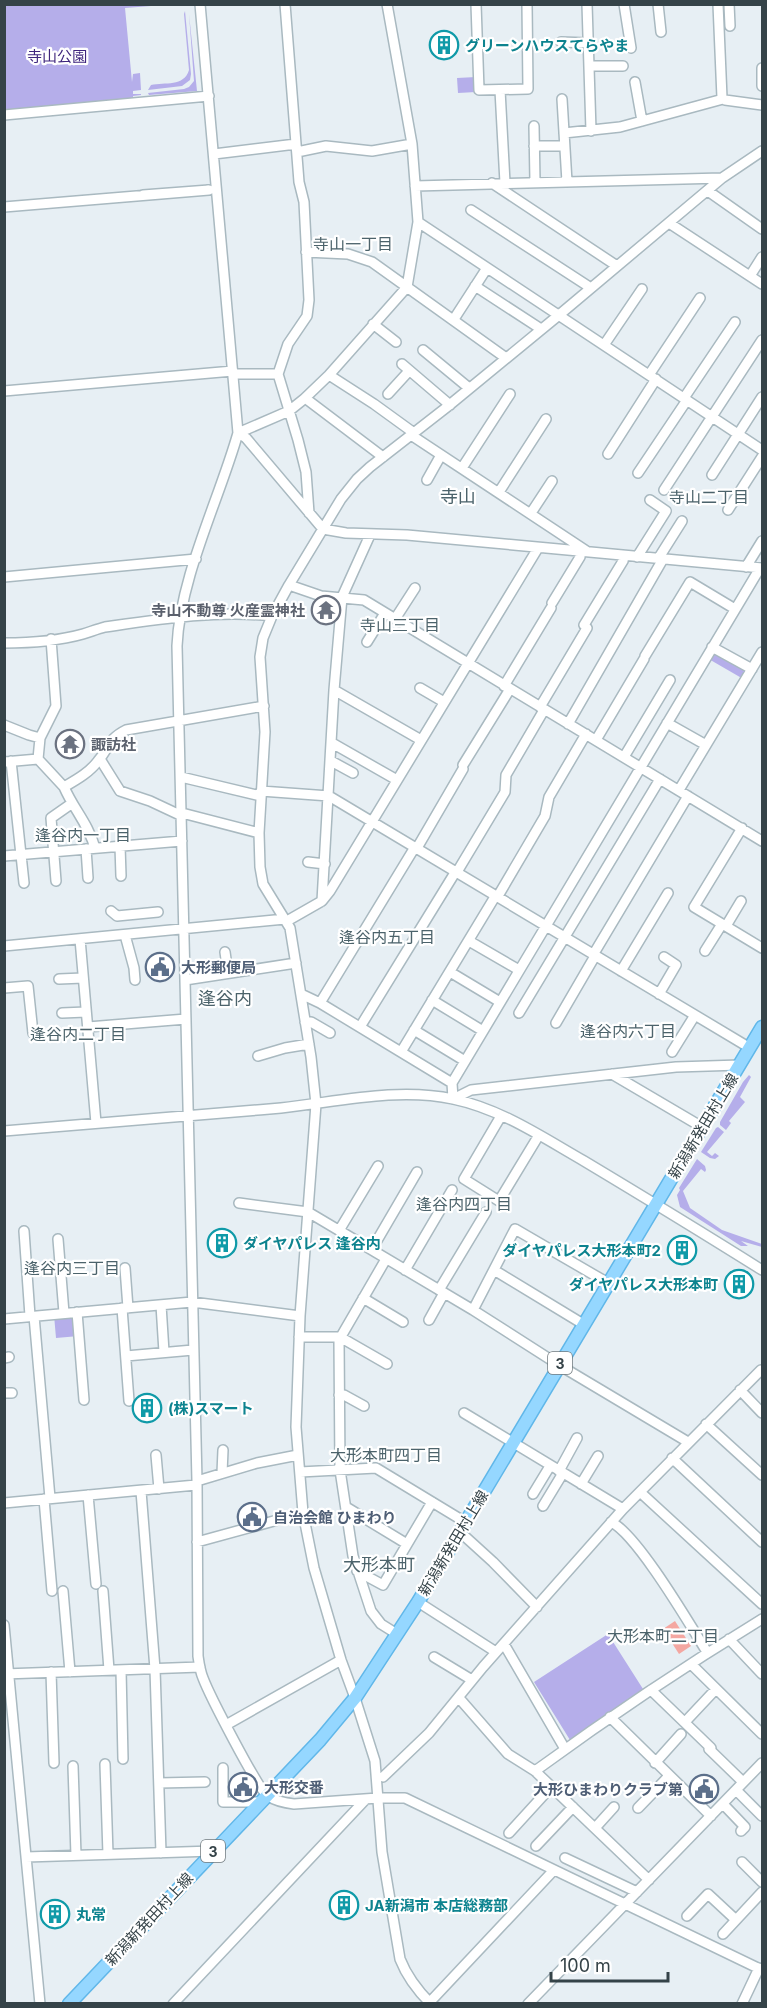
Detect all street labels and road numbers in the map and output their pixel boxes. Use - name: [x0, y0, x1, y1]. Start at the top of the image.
- street label: 新潟新発田村上線: [664, 1070, 742, 1182]
- road number: 3: [548, 1352, 572, 1374]
- street label: 新潟新発田村上線: [414, 1487, 492, 1599]
- road number: 3: [201, 1840, 225, 1862]
- street label: 新潟新発田村上線: [101, 1869, 197, 1969]

